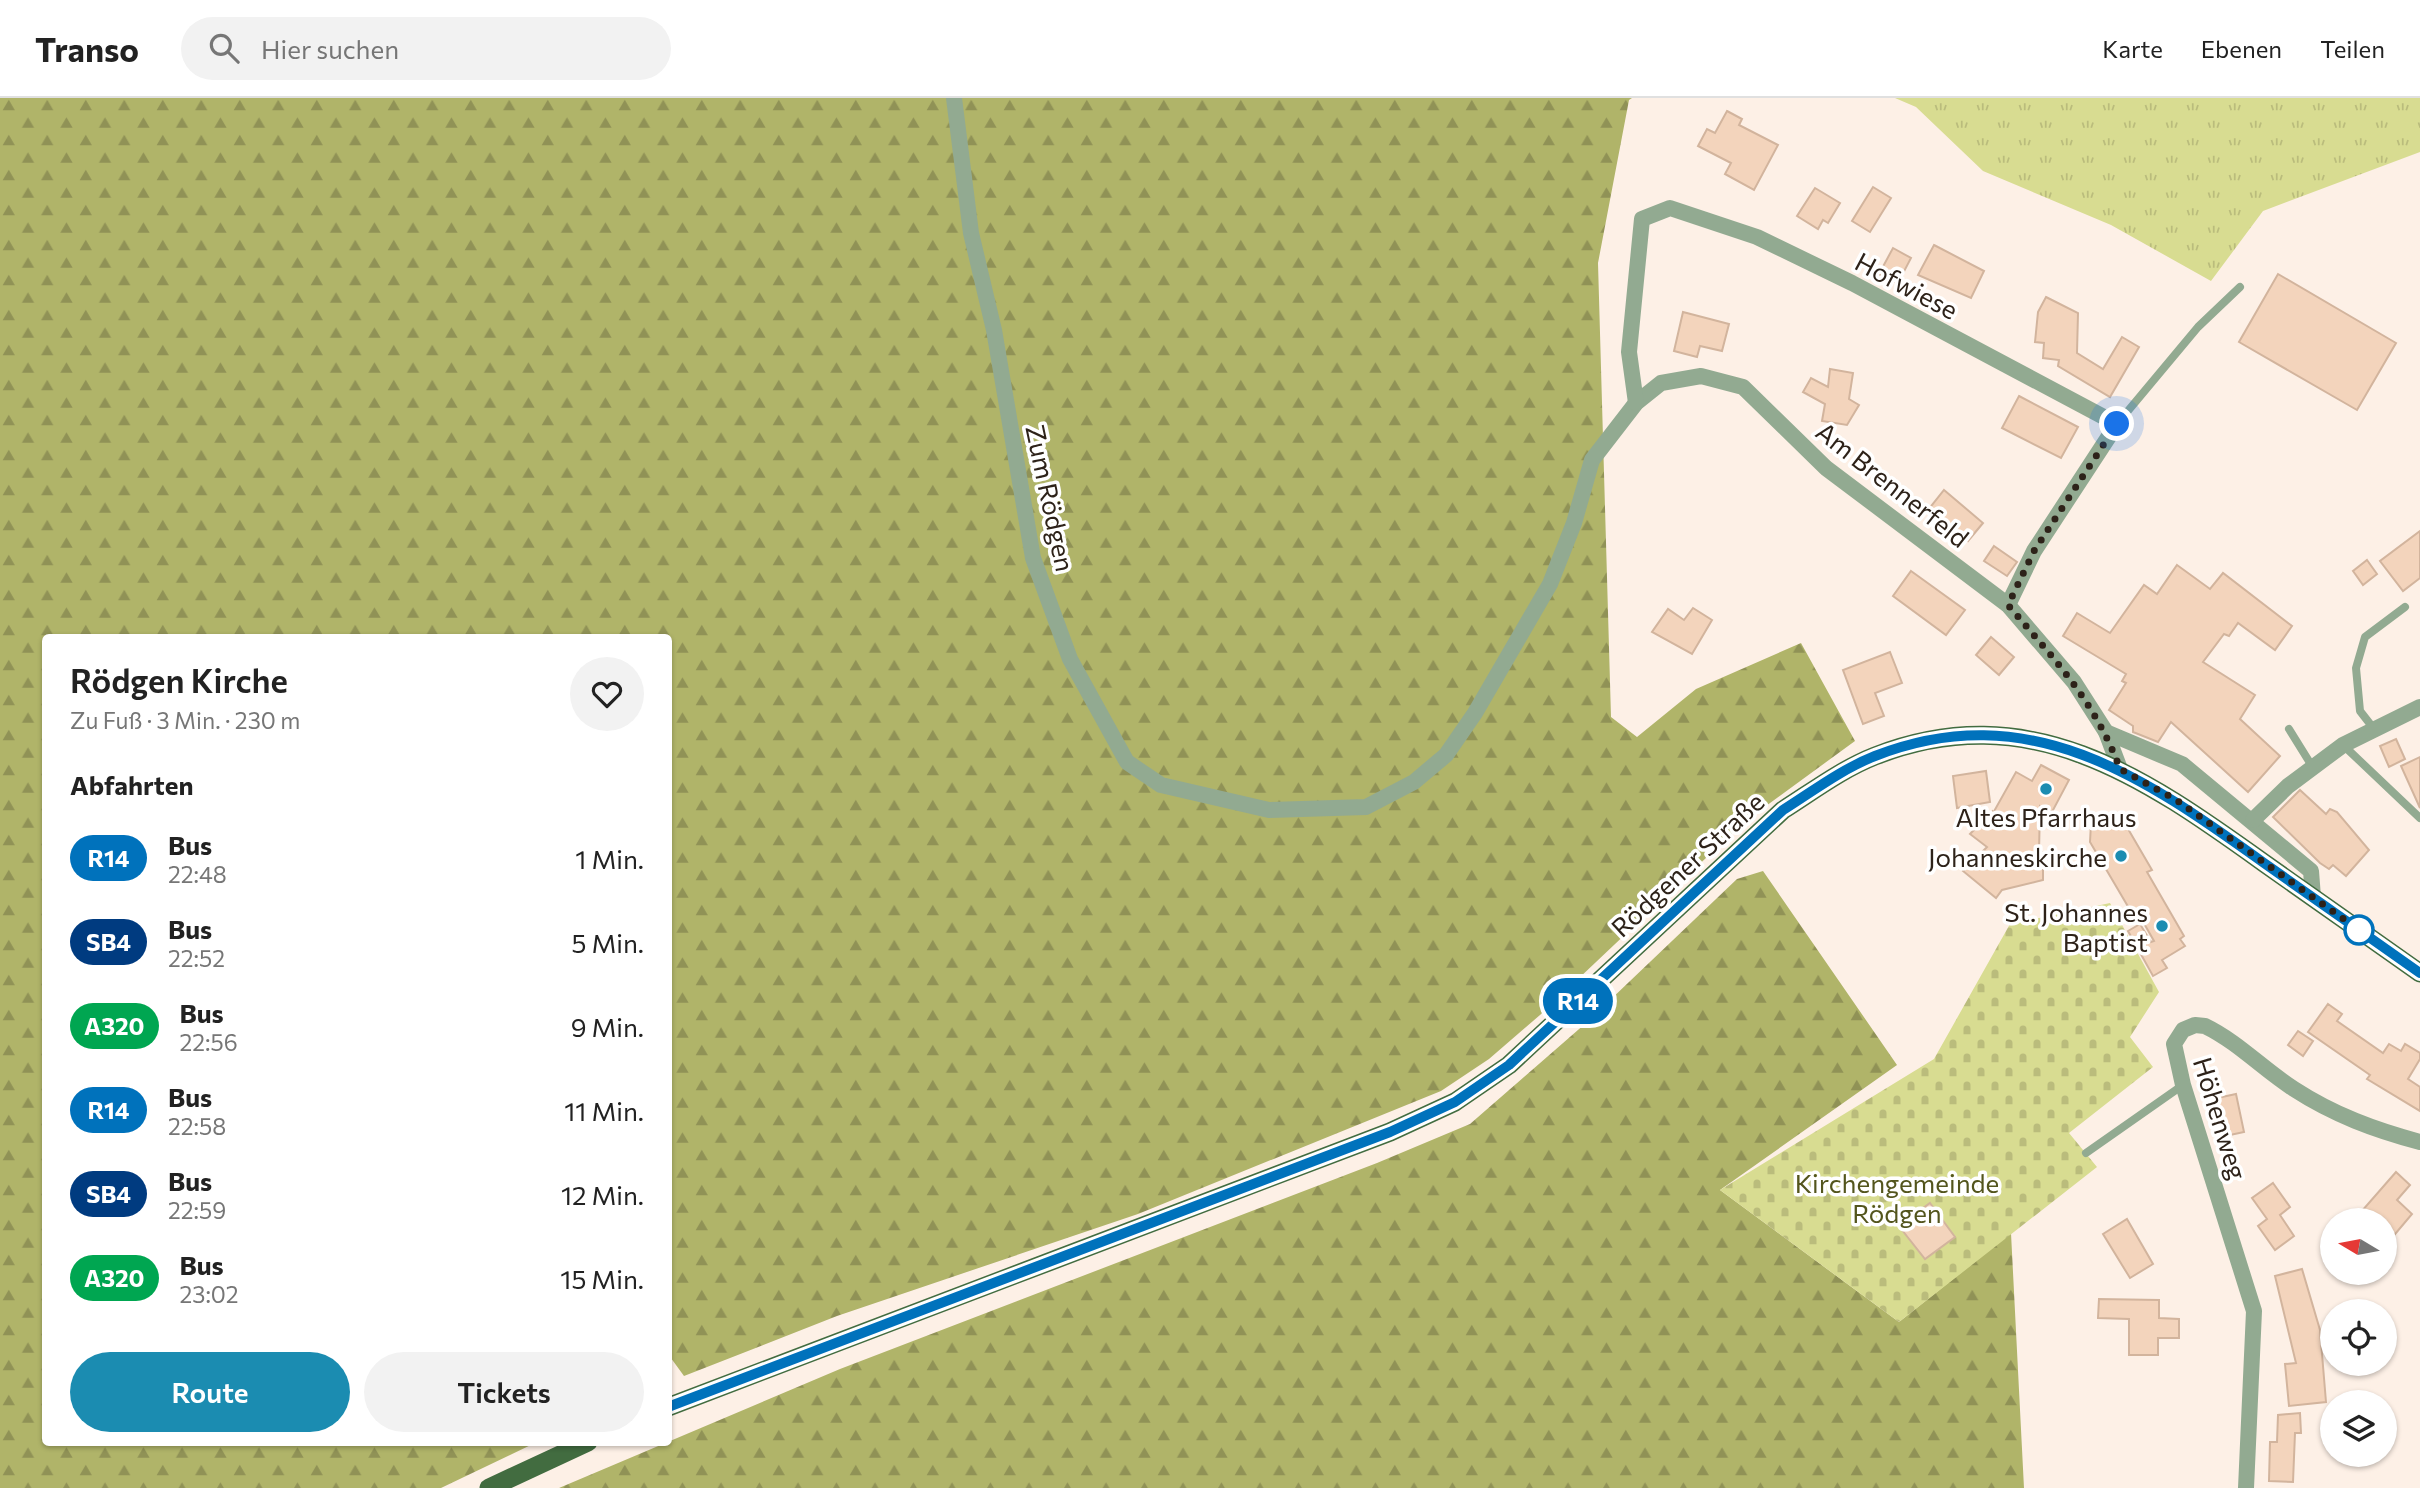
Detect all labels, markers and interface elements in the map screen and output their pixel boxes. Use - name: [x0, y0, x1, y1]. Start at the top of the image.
- search box: [181, 17, 671, 80]
- text: Transo: [35, 28, 139, 69]
- icon: search: [205, 29, 243, 67]
- text: Hier suchen: [261, 33, 399, 64]
- text: Karte: [2102, 34, 2163, 63]
- text: Ebenen: [2201, 34, 2282, 63]
- text: Teilen: [2320, 34, 2385, 63]
- street label: Hofwiese: [1850, 245, 1964, 325]
- your location: [2099, 406, 2134, 441]
- street label: Am Brennerfeld: [1811, 415, 1975, 553]
- street label: Zum Rödgen: [1020, 422, 1082, 574]
- button: heart: [570, 657, 644, 731]
- text: Rödgen Kirche: [70, 659, 288, 700]
- text: Zu Fuß · 3 Min. · 230 m: [70, 706, 300, 734]
- text: Abfahrten: [70, 769, 193, 800]
- marker: Altes Pfarrhaus: [2038, 781, 2054, 797]
- street label: Rödgener Straße: [1604, 785, 1770, 943]
- place label: Altes Pfarrhaus: [1955, 801, 2137, 832]
- text: Bus: [168, 829, 212, 860]
- place label: Johanneskirche: [1928, 841, 2107, 872]
- text: R14: [87, 843, 130, 872]
- text: 1 Min.: [575, 843, 644, 874]
- marker: Johanneskirche: [2113, 848, 2129, 864]
- text: 22:48: [168, 860, 227, 888]
- place label: St. Johannes Baptist: [2004, 896, 2148, 957]
- text: Bus: [168, 913, 212, 944]
- unlabelled marker: [2344, 915, 2374, 945]
- marker: St. Johannes Baptist: [2154, 918, 2170, 934]
- text: SB4: [86, 927, 131, 956]
- text: 5 Min.: [571, 927, 644, 958]
- text: 22:52: [168, 944, 225, 972]
- line badge: R14: [1538, 978, 1618, 1024]
- text: R14: [1557, 986, 1599, 1015]
- text: Bus: [180, 997, 224, 1028]
- text: A320: [84, 1011, 145, 1040]
- text: 9 Min.: [571, 1011, 644, 1042]
- text: 22:56: [180, 1028, 238, 1056]
- street label: Höhenweg: [2188, 1053, 2254, 1183]
- text: Bus: [168, 1081, 212, 1112]
- text: R14: [87, 1095, 130, 1124]
- text: 11 Min.: [564, 1095, 644, 1126]
- text: 22:58: [168, 1112, 226, 1140]
- text: Bus: [168, 1165, 212, 1196]
- park label: Kirchengemeinde Rödgen: [1795, 1167, 1999, 1228]
- text: SB4: [86, 1179, 131, 1208]
- text: 12 Min.: [561, 1179, 644, 1210]
- text: 22:59: [168, 1196, 226, 1224]
- north arrow: [2320, 1208, 2398, 1284]
- map controls: [2320, 1208, 2397, 1467]
- text: Bus: [180, 1249, 224, 1280]
- text: A320: [84, 1263, 145, 1292]
- text: 15 Min.: [560, 1263, 644, 1294]
- text: 23:02: [180, 1280, 239, 1308]
- button: locate: [2320, 1299, 2397, 1376]
- button: Route: [70, 1352, 350, 1432]
- button: Tickets: [364, 1352, 644, 1432]
- button: layers: [2320, 1390, 2397, 1467]

